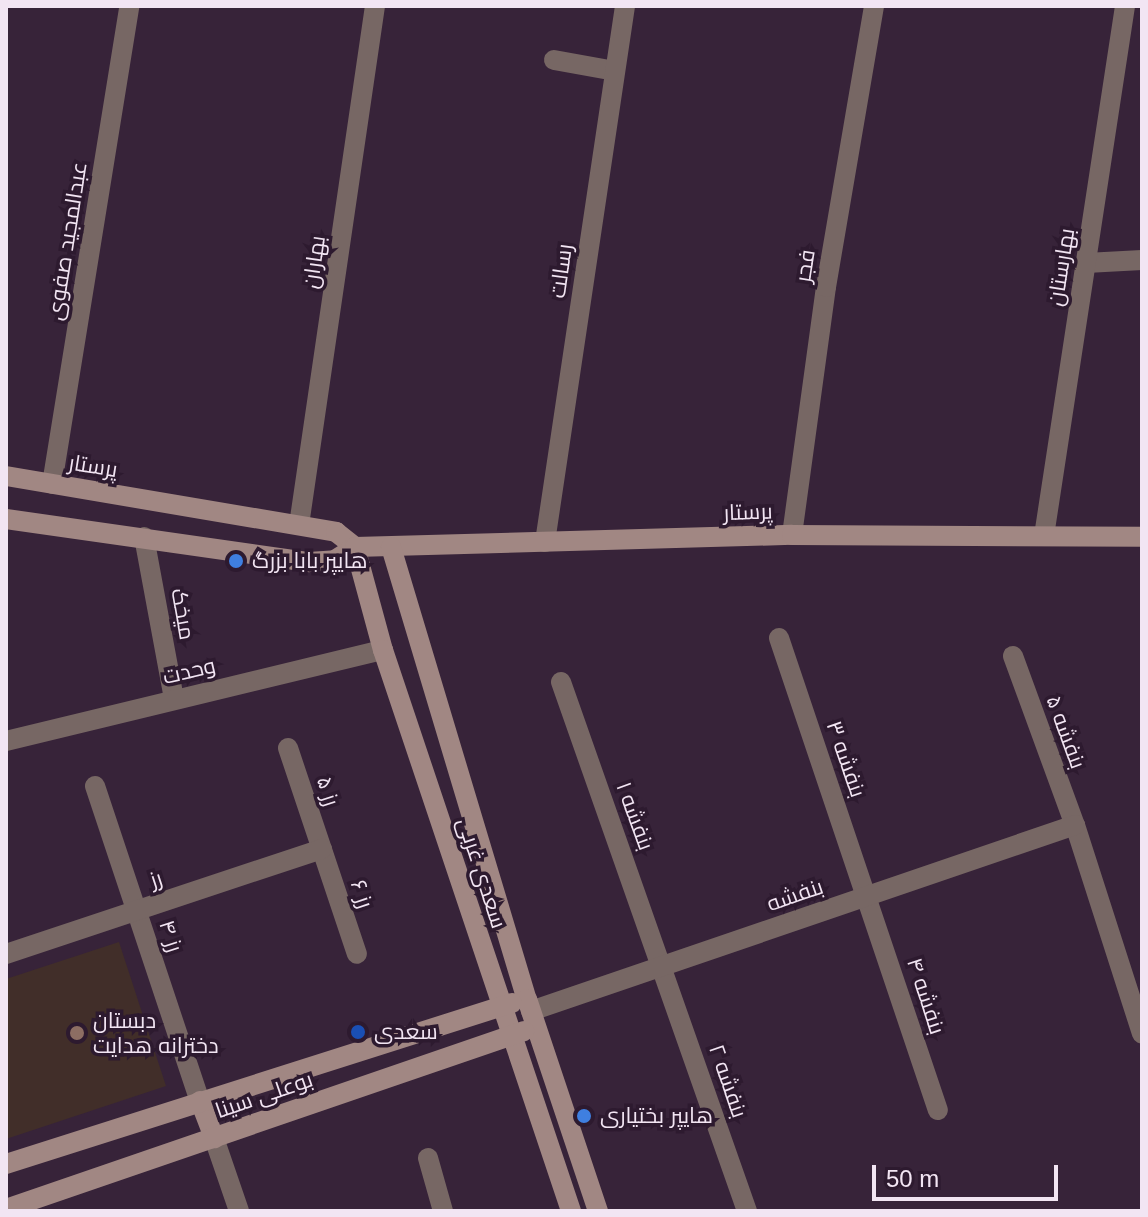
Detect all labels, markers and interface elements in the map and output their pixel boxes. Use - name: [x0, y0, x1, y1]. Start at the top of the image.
- street label: عبدالمجید صفوی: [41, 160, 93, 322]
- street label: بهارستان: [1042, 226, 1080, 308]
- street label: بهاران: [297, 234, 331, 290]
- street label: رسالت: [544, 242, 578, 300]
- street label: فجر: [789, 248, 821, 284]
- street label: پرستار: [67, 449, 119, 483]
- street label: پرستار: [723, 498, 773, 526]
- place label: هایپر بابا بزرگ: [252, 548, 367, 574]
- marker: هایپر بابا بزرگ: [227, 552, 245, 570]
- street label: میخک: [166, 586, 200, 642]
- street label: وحدت: [160, 652, 218, 690]
- street label: بنفشه ۵: [1041, 692, 1091, 772]
- street label: بنفشه ۳: [821, 717, 871, 801]
- street label: رز ۵: [311, 773, 345, 809]
- street label: بنفشه ۱: [610, 778, 660, 854]
- street label: سعدی غربی: [452, 814, 512, 932]
- street label: رز: [146, 865, 166, 893]
- street label: بنفشه: [763, 873, 827, 917]
- street label: رز ۶: [345, 876, 379, 912]
- street label: رز ۴: [153, 917, 189, 955]
- street label: بنفشه ۴: [901, 954, 951, 1038]
- place label: دبستان دخترانه هدایت: [93, 1007, 219, 1058]
- place label: سعدی: [374, 1019, 438, 1045]
- marker: سعدی: [349, 1023, 367, 1041]
- marker: دبستان دخترانه هدایت: [68, 1024, 86, 1042]
- street label: بنفشه ۲: [703, 1041, 753, 1121]
- street label: بوعلی سینا: [212, 1066, 316, 1124]
- place label: هایپر بختیاری: [600, 1103, 713, 1129]
- marker: هایپر بختیاری: [575, 1107, 593, 1125]
- scale bar: [876, 1149, 1062, 1199]
- text: 50 m: [886, 1165, 939, 1192]

